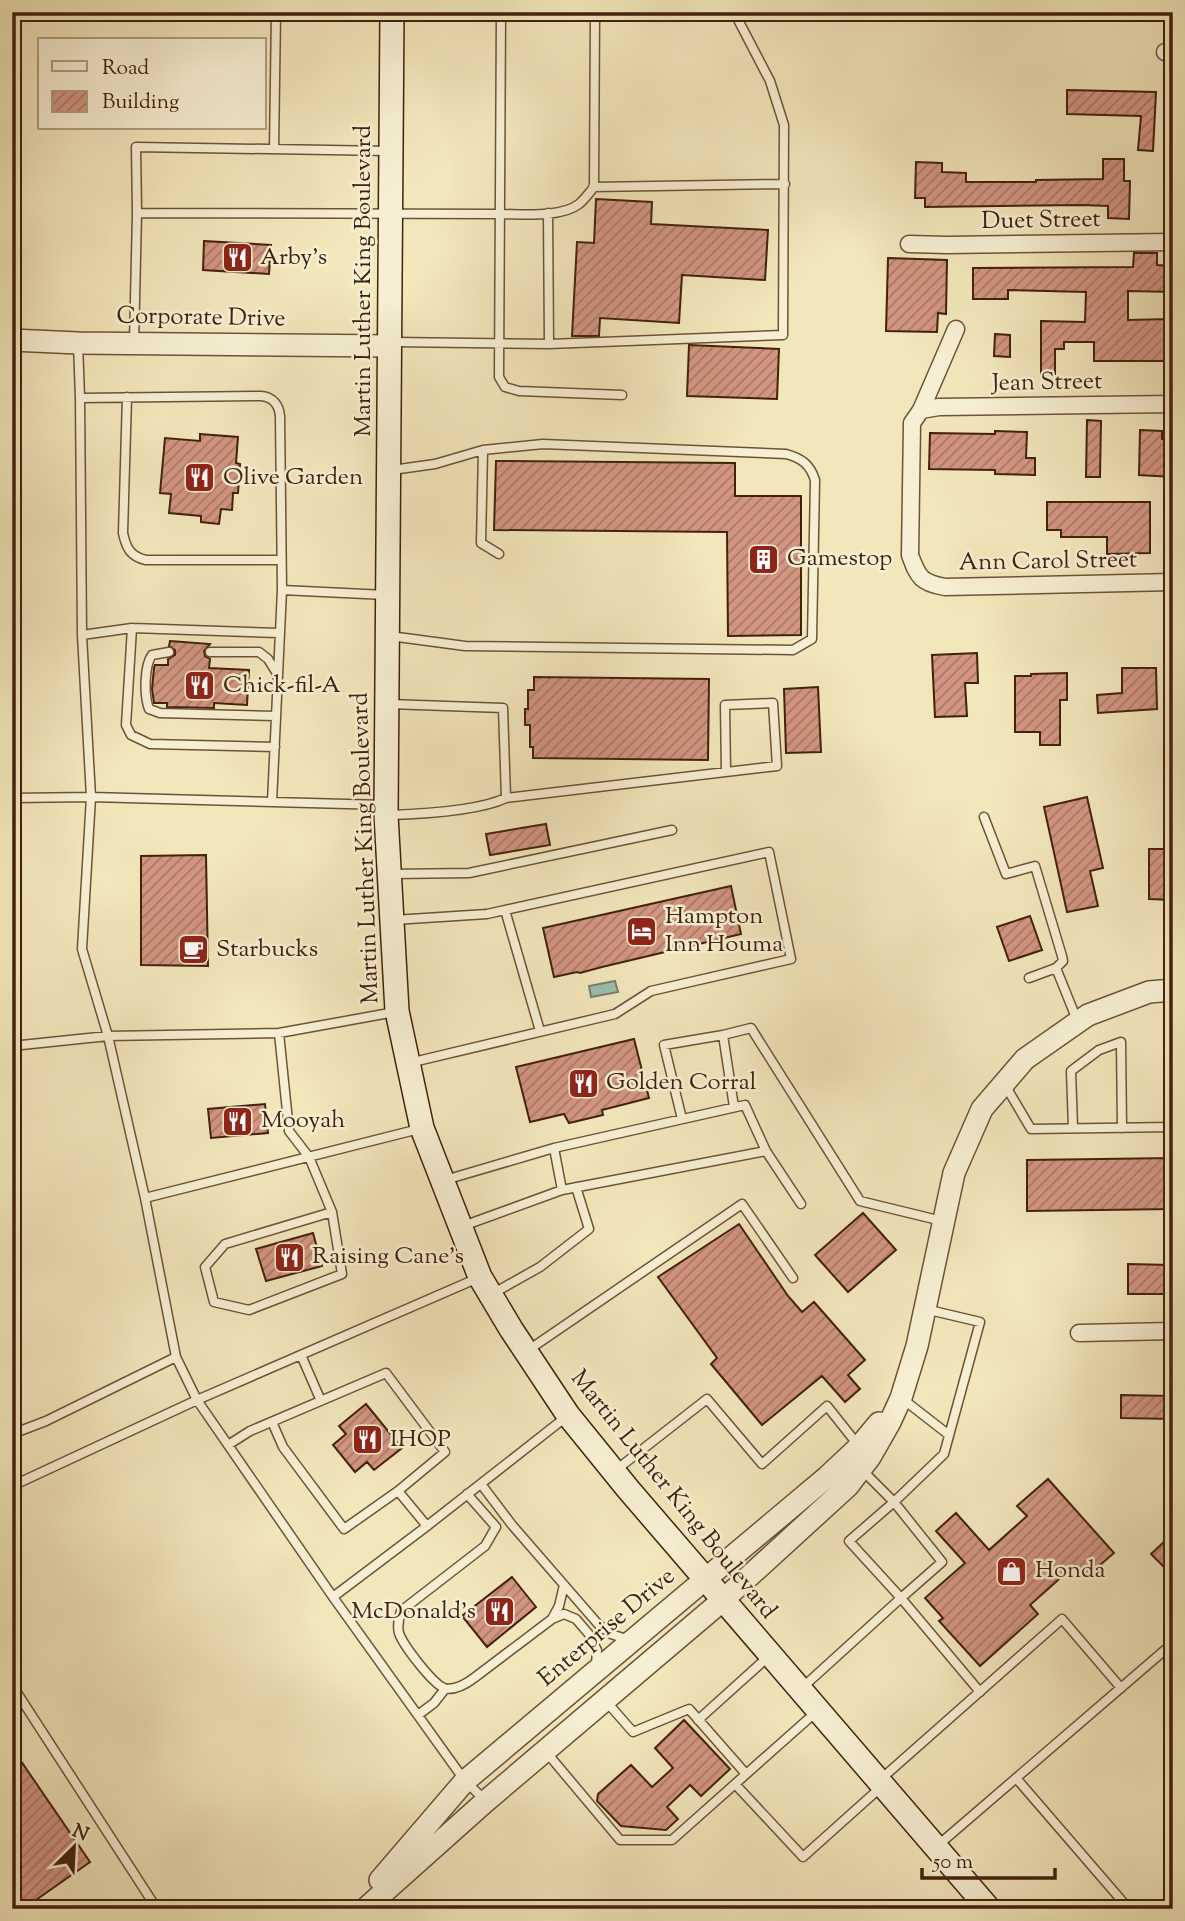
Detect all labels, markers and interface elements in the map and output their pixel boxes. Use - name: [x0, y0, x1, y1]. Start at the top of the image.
- legend: [38, 38, 266, 130]
- text: Road: [102, 54, 149, 84]
- text: Building: [102, 88, 179, 118]
- street label: Martin Luther King Boulevard: [347, 125, 381, 437]
- street label: Duet Street: [981, 203, 1101, 239]
- restaurant icon: Arby's: [220, 241, 254, 275]
- place label: Arby's: [260, 241, 327, 275]
- street label: Corporate Drive: [116, 300, 286, 336]
- street label: Jean Street: [989, 365, 1103, 401]
- restaurant icon: Olive Garden: [183, 461, 217, 495]
- place label: Olive Garden: [223, 461, 363, 495]
- building icon: Gamestop: [747, 542, 781, 576]
- place label: Gamestop: [787, 542, 892, 576]
- street label: Ann Carol Street: [958, 543, 1138, 581]
- restaurant icon: Chick-fil-A: [183, 669, 217, 703]
- place label: Chick-fil-A: [223, 669, 341, 703]
- street label: Martin Luther King Boulevard: [344, 691, 388, 1004]
- place label: Hampton Inn Houma: [665, 900, 783, 962]
- hotel icon: Hampton Inn Houma: [625, 914, 659, 948]
- cafe icon: Starbucks: [176, 933, 210, 967]
- place label: Starbucks: [216, 933, 318, 967]
- restaurant icon: Golden Corral: [566, 1066, 600, 1100]
- place label: Golden Corral: [606, 1066, 757, 1100]
- restaurant icon: Mooyah: [221, 1104, 255, 1138]
- place label: Mooyah: [261, 1104, 345, 1138]
- restaurant icon: Raising Cane's: [272, 1240, 306, 1274]
- place label: Raising Cane's: [312, 1240, 464, 1274]
- street label: Martin Luther King Boulevard: [562, 1363, 785, 1627]
- restaurant icon: IHOP: [350, 1423, 384, 1457]
- place label: IHOP: [390, 1423, 451, 1457]
- shop icon: Honda: [995, 1554, 1029, 1588]
- place label: Honda: [1035, 1554, 1106, 1588]
- street label: Enterprise Drive: [531, 1561, 683, 1695]
- place label: McDonald's: [351, 1595, 476, 1629]
- restaurant icon: McDonald's: [482, 1595, 516, 1629]
- north arrow: [38, 1812, 108, 1882]
- text: N: [67, 1818, 92, 1849]
- scale bar: [922, 1837, 1056, 1881]
- text: 50 m: [932, 1848, 973, 1878]

